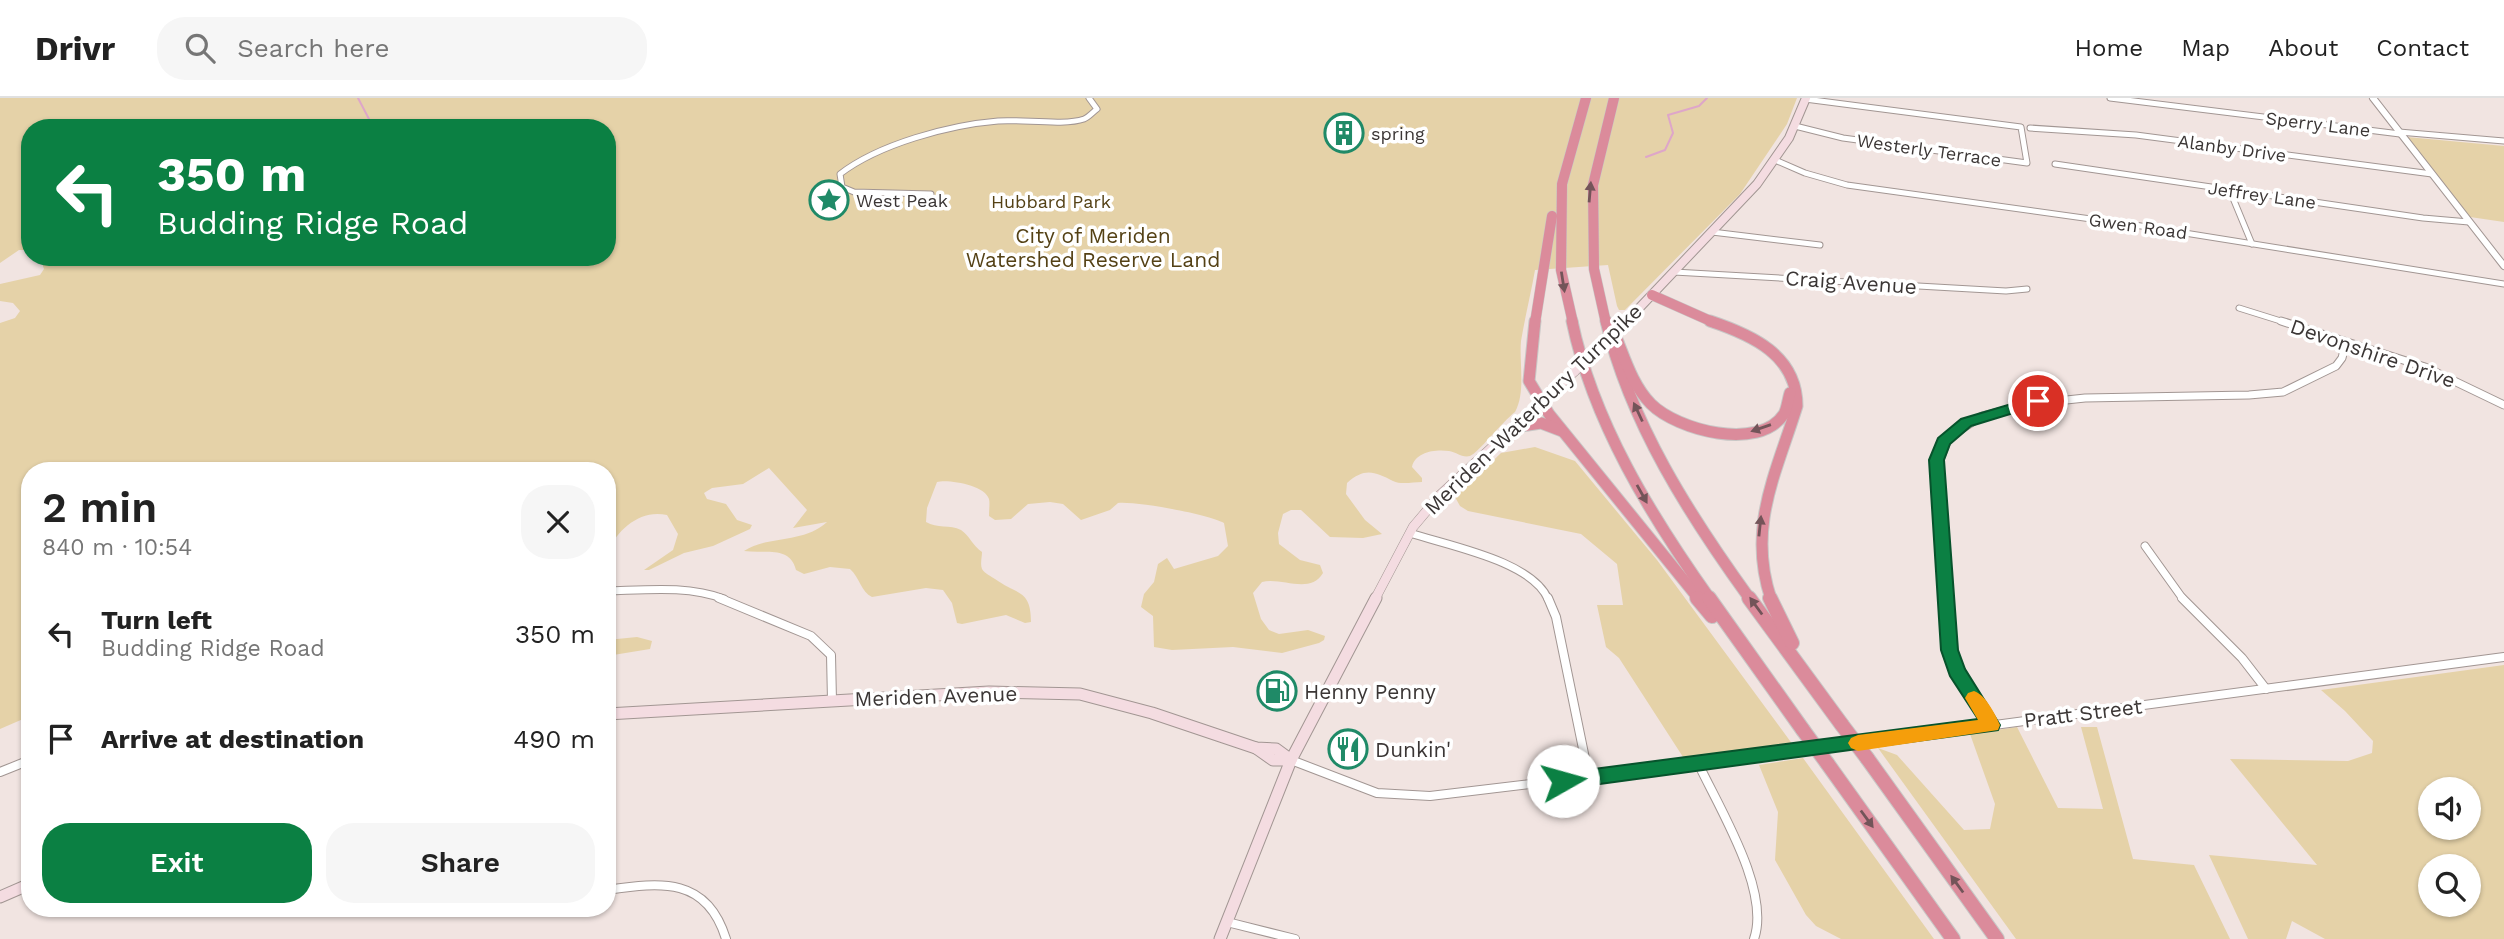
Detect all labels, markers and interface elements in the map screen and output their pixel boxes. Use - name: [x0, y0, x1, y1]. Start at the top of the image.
- search box: [157, 17, 647, 80]
- text: Drivr: [35, 29, 115, 68]
- icon: search: [181, 29, 219, 67]
- text: Search here: [237, 33, 390, 63]
- text: Home: [2075, 34, 2143, 62]
- text: Map: [2181, 34, 2230, 62]
- text: About: [2268, 34, 2338, 62]
- text: Contact: [2376, 34, 2469, 62]
- street label: Sperry Lane: [2264, 107, 2372, 141]
- building icon: spring: [1323, 112, 1365, 154]
- place label: spring: [1371, 123, 1425, 144]
- street label: Westerly Terrace: [1855, 129, 2003, 171]
- street label: Alanby Drive: [2176, 130, 2288, 166]
- text: 350 m: [157, 145, 306, 203]
- icon: left: [42, 147, 133, 238]
- street label: Jeffrey Lane: [2207, 177, 2317, 213]
- place icon: West Peak: [808, 179, 850, 221]
- one-way arrow: [1585, 181, 1596, 203]
- place label: West Peak: [856, 190, 948, 211]
- park label: Hubbard Park: [991, 191, 1111, 212]
- text: Budding Ridge Road: [157, 204, 468, 242]
- street label: Gwen Road: [2087, 209, 2189, 243]
- park label: City of Meriden Watershed Reserve Land: [966, 223, 1220, 272]
- street label: Craig Avenue: [1784, 265, 1918, 299]
- one-way arrow: [1558, 271, 1569, 293]
- street label: Meriden-Waterbury Turnpike: [1419, 298, 1647, 520]
- street label: Devonshire Drive: [2287, 313, 2459, 393]
- pin: [2008, 371, 2068, 431]
- icon: arrive: [2019, 382, 2057, 420]
- one-way arrow: [1632, 402, 1643, 422]
- one-way arrow: [1750, 423, 1771, 434]
- text: 2 min: [42, 483, 157, 532]
- one-way arrow: [1636, 484, 1648, 504]
- button: close: [521, 485, 595, 559]
- one-way arrow: [1755, 515, 1766, 537]
- text: 840 m · 10:54: [42, 534, 192, 561]
- one-way arrow: [1749, 597, 1763, 615]
- text: Turn left: [101, 605, 212, 635]
- icon: left: [42, 615, 80, 653]
- text: 350 m: [515, 619, 595, 649]
- text: Budding Ridge Road: [101, 635, 325, 662]
- fuel station icon: Henny Penny: [1256, 670, 1298, 712]
- place label: Henny Penny: [1304, 679, 1436, 704]
- street label: Meriden Avenue: [854, 681, 1018, 711]
- street label: Pratt Street: [2022, 693, 2144, 733]
- icon: arrive: [42, 720, 80, 758]
- text: Arrive at destination: [101, 724, 364, 754]
- text: 490 m: [513, 724, 595, 754]
- restaurant icon: Dunkin': [1327, 728, 1369, 770]
- place label: Dunkin': [1375, 737, 1451, 762]
- position arrow: [1526, 744, 1600, 818]
- map controls: [2418, 777, 2481, 917]
- button: sound: [2418, 777, 2481, 840]
- one-way arrow: [1860, 810, 1874, 828]
- button: Exit: [42, 823, 312, 903]
- button: Share: [326, 823, 595, 903]
- button: search: [2418, 854, 2481, 917]
- one-way arrow: [1951, 875, 1965, 893]

